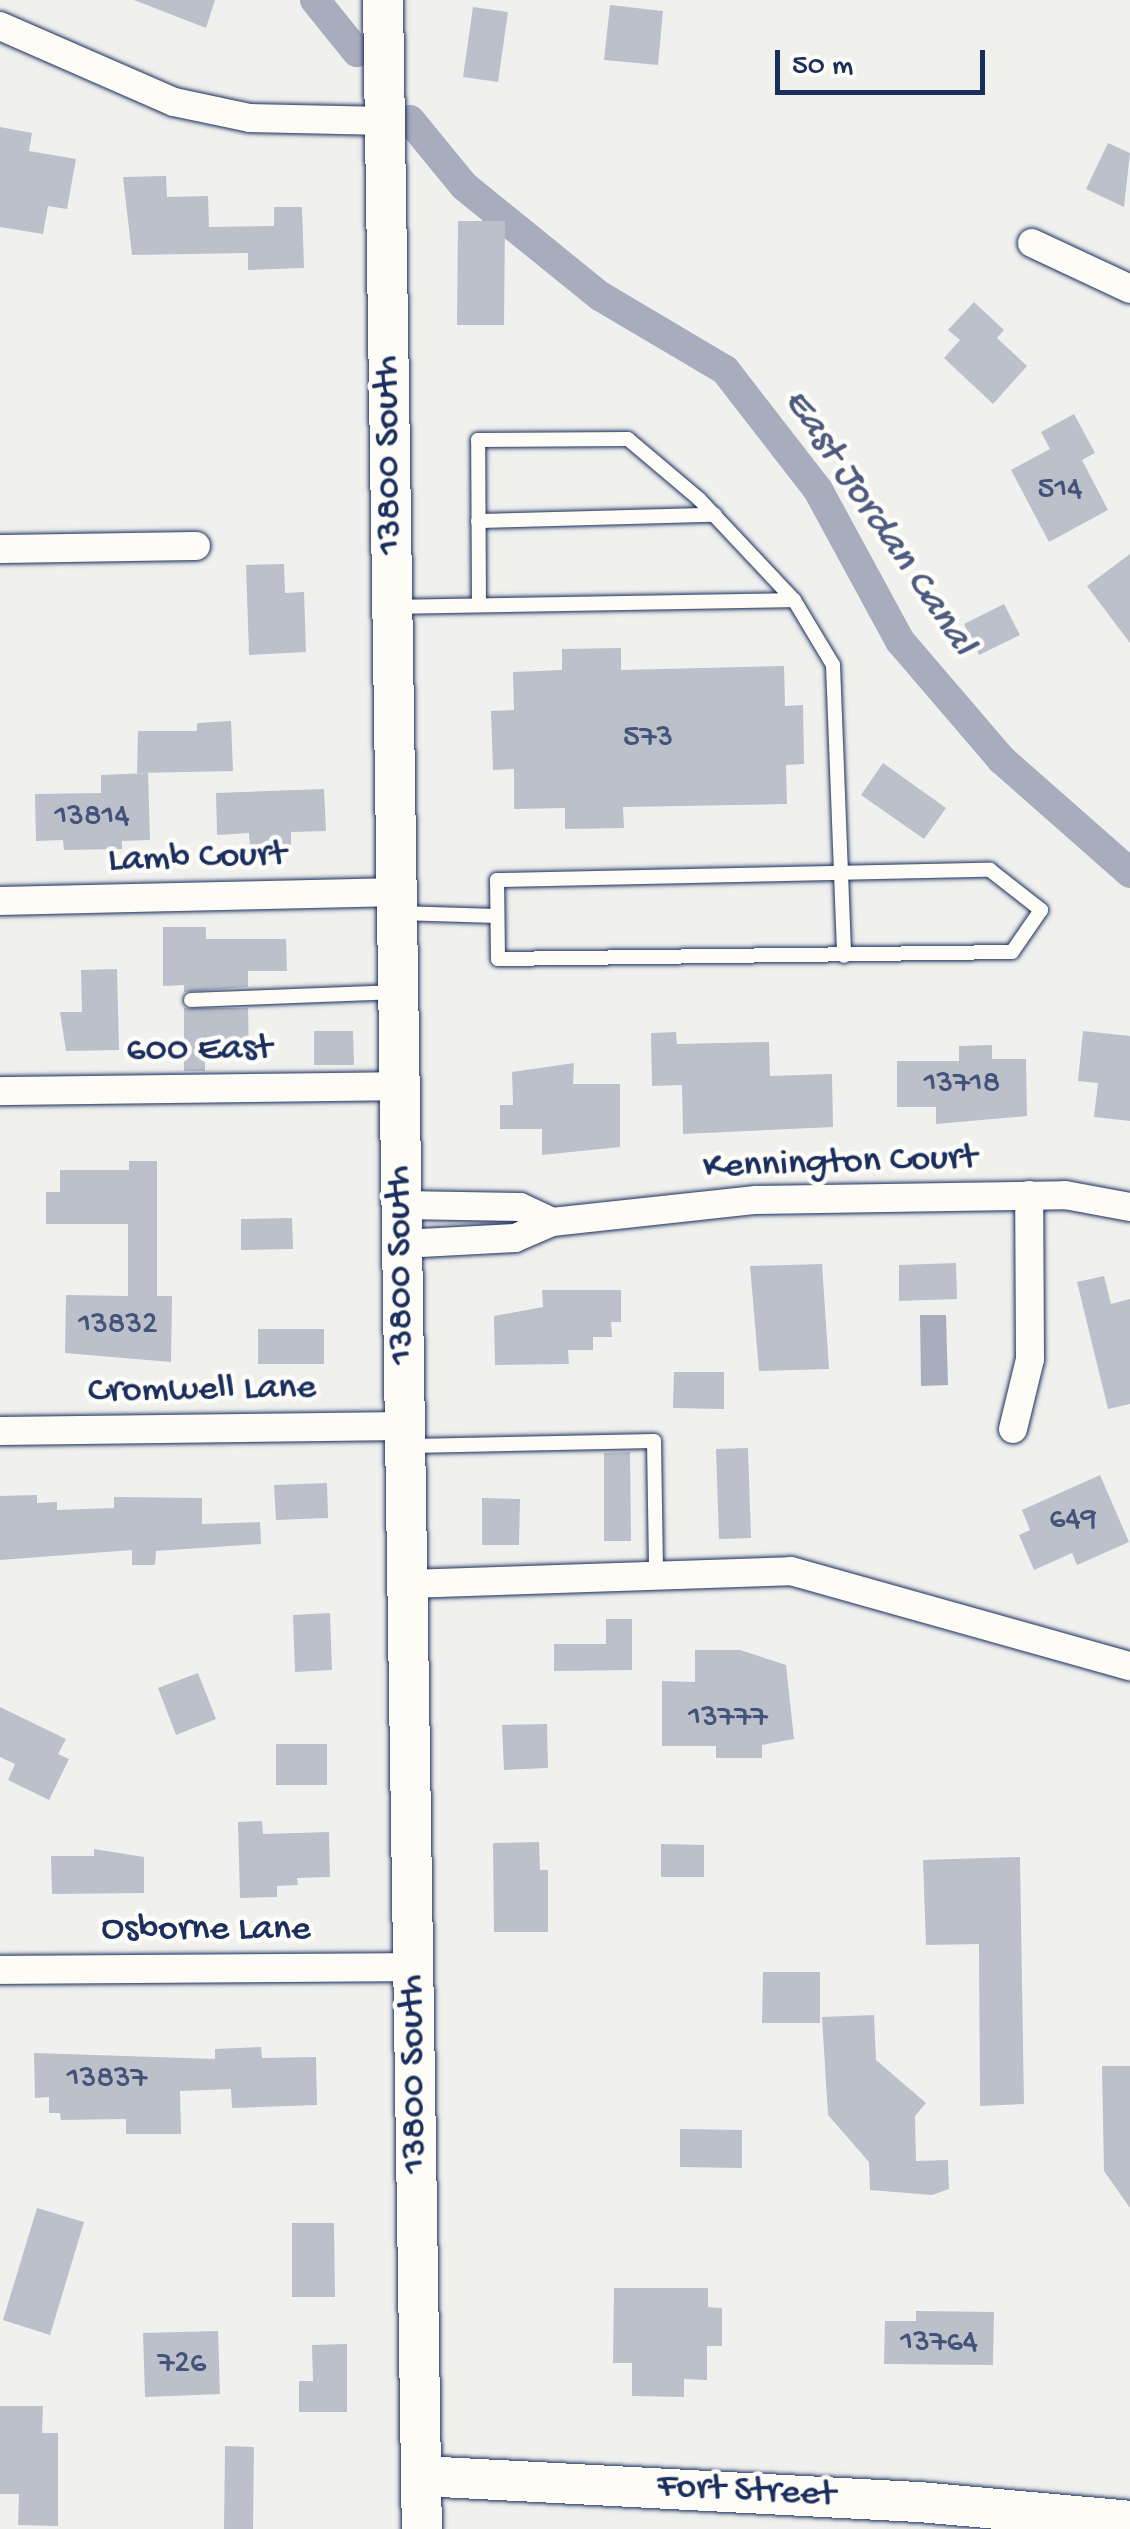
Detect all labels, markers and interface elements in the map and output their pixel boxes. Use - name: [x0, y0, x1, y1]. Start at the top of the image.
- scale bar: [780, 30, 990, 92]
- text: 50 m: [792, 50, 853, 85]
- street label: 13800 South: [365, 355, 415, 555]
- water label: East Jordan Canal: [771, 380, 985, 666]
- house number: 514: [1038, 471, 1082, 509]
- house number: 573: [623, 719, 673, 757]
- house number: 13814: [54, 798, 130, 836]
- street label: Lamb Court: [107, 833, 287, 885]
- street label: 600 East: [126, 1027, 272, 1075]
- house number: 13718: [924, 1065, 1000, 1103]
- street label: Kennington Court: [702, 1136, 978, 1192]
- street label: 13800 South: [377, 1165, 427, 1365]
- house number: 13832: [78, 1306, 158, 1344]
- street label: Cromwell Lane: [88, 1366, 316, 1416]
- house number: 649: [1049, 1501, 1097, 1539]
- house number: 13777: [688, 1699, 768, 1737]
- street label: Osborne Lane: [101, 1908, 311, 1954]
- street label: 13800 South: [390, 1974, 440, 2174]
- house number: 13837: [67, 2060, 147, 2098]
- house number: 13764: [900, 2324, 978, 2362]
- house number: 726: [158, 2345, 206, 2383]
- street label: Fort Street: [656, 2465, 836, 2519]

